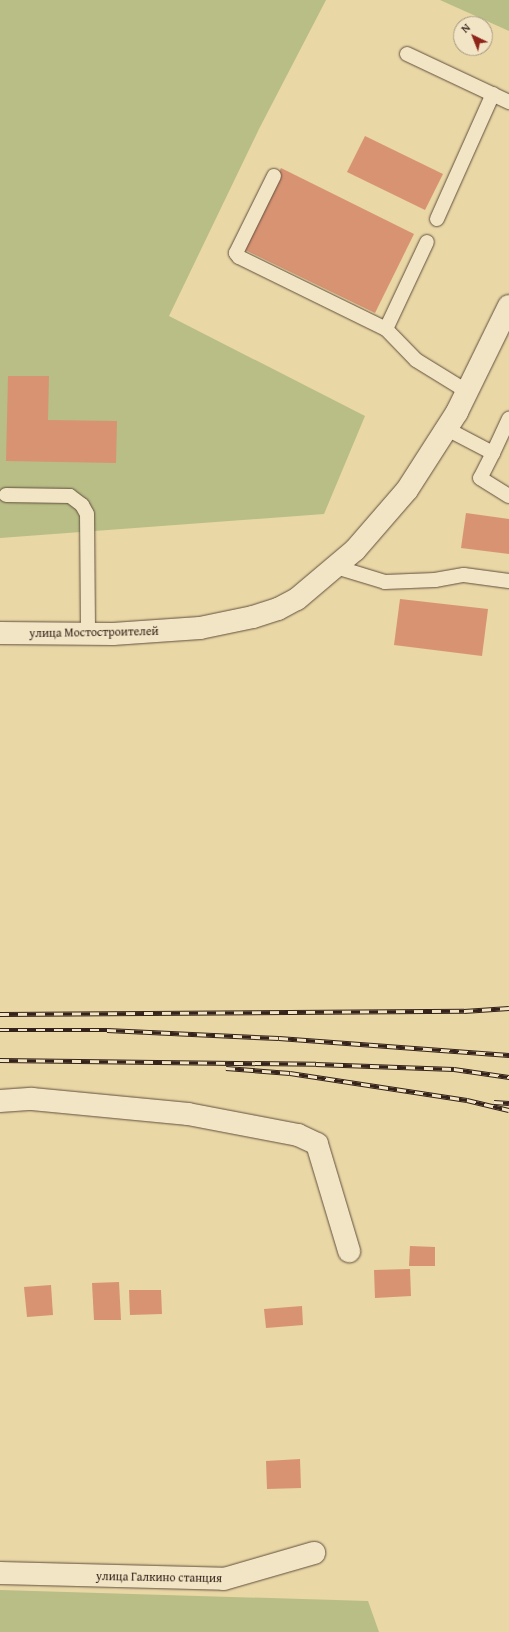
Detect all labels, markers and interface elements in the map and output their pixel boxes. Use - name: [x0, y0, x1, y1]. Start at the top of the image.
- north arrow: [453, 16, 493, 56]
- text: N: [457, 20, 474, 36]
- street label: улица Мостостроителей: [29, 624, 159, 640]
- street label: улица Галкино станция: [96, 1569, 222, 1585]

